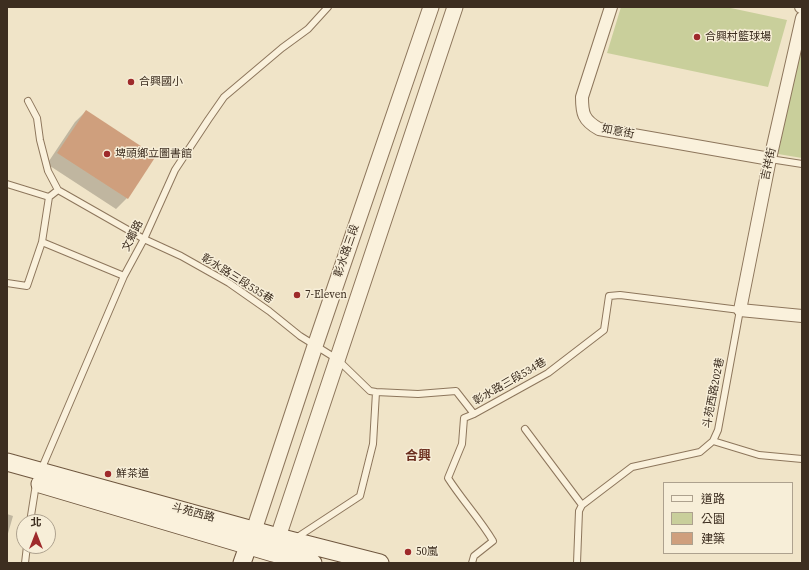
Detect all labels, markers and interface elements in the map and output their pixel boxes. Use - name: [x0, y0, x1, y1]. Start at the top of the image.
- place label: 合興村籃球場: [705, 30, 771, 44]
- marker: 合興村籃球場: [692, 32, 702, 42]
- place label: 合興國小: [139, 75, 183, 89]
- marker: 合興國小: [126, 77, 136, 87]
- street label: 如意街: [601, 122, 635, 142]
- street label: 吉祥街: [759, 146, 779, 182]
- place label: 埤頭鄉立圖書館: [115, 147, 192, 161]
- marker: 埤頭鄉立圖書館: [102, 149, 112, 159]
- street label: 文鄉路: [120, 218, 146, 254]
- street label: 彰水路三段: [332, 223, 362, 279]
- street label: 彰水路三段535巷: [199, 252, 275, 306]
- place label: 7-Eleven: [305, 288, 347, 302]
- marker: 7-Eleven: [292, 290, 302, 300]
- street label: 彰水路三段534巷: [471, 356, 549, 408]
- street label: 斗苑西路202巷: [701, 357, 727, 429]
- district label: 合興: [405, 449, 431, 465]
- place label: 鮮茶道: [116, 467, 149, 481]
- marker: 鮮茶道: [103, 469, 113, 479]
- legend: [663, 482, 793, 554]
- text: 道路: [701, 491, 725, 507]
- street label: 斗苑西路: [170, 501, 216, 525]
- text: 公園: [701, 511, 725, 527]
- north arrow: [16, 514, 56, 554]
- text: 北: [31, 515, 42, 530]
- text: 建築: [701, 531, 725, 547]
- place label: 50嵐: [416, 545, 438, 559]
- marker: 50嵐: [403, 547, 413, 557]

